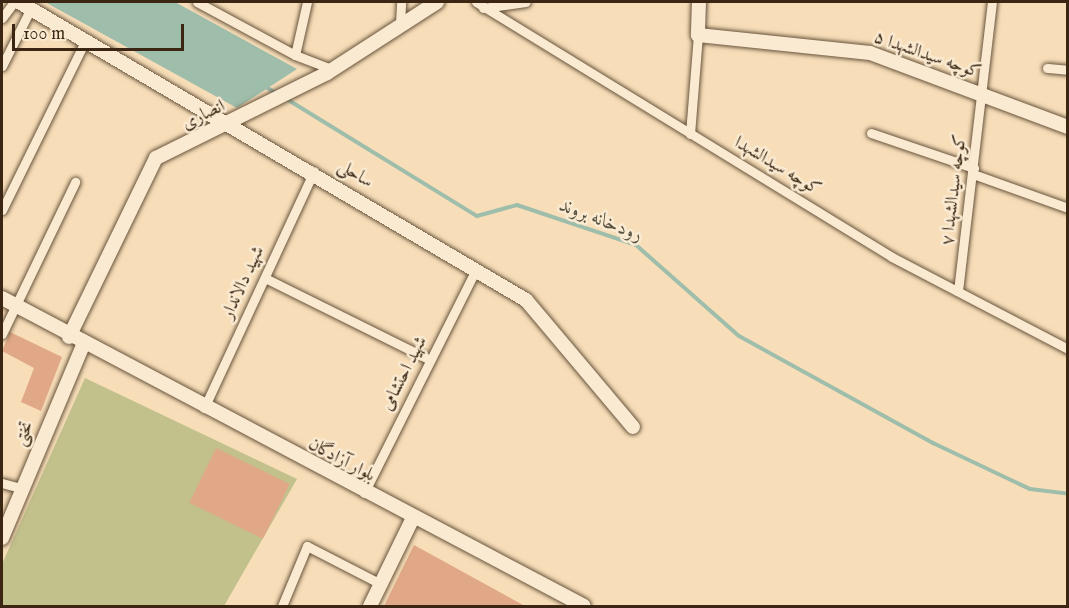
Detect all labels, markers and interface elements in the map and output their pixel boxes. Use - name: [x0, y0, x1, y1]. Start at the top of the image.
- scale bar: [15, 12, 188, 50]
- text: 100 m: [23, 23, 65, 46]
- street label: کوچه سیدالشهدا ۵: [871, 28, 983, 84]
- street label: انصاری: [179, 96, 229, 136]
- street label: کوچه سیدالشهدا: [730, 133, 824, 201]
- street label: کوچه سیدالشهدا ۷: [937, 133, 973, 247]
- street label: ساحلی: [333, 156, 377, 194]
- water label: رودخانه بروند: [556, 193, 646, 247]
- street label: شهید دالاندار: [218, 243, 270, 323]
- street label: شهید احتشامی: [377, 333, 433, 415]
- street label: تختی: [10, 418, 40, 450]
- street label: بلوار آزادگان: [304, 434, 378, 488]

